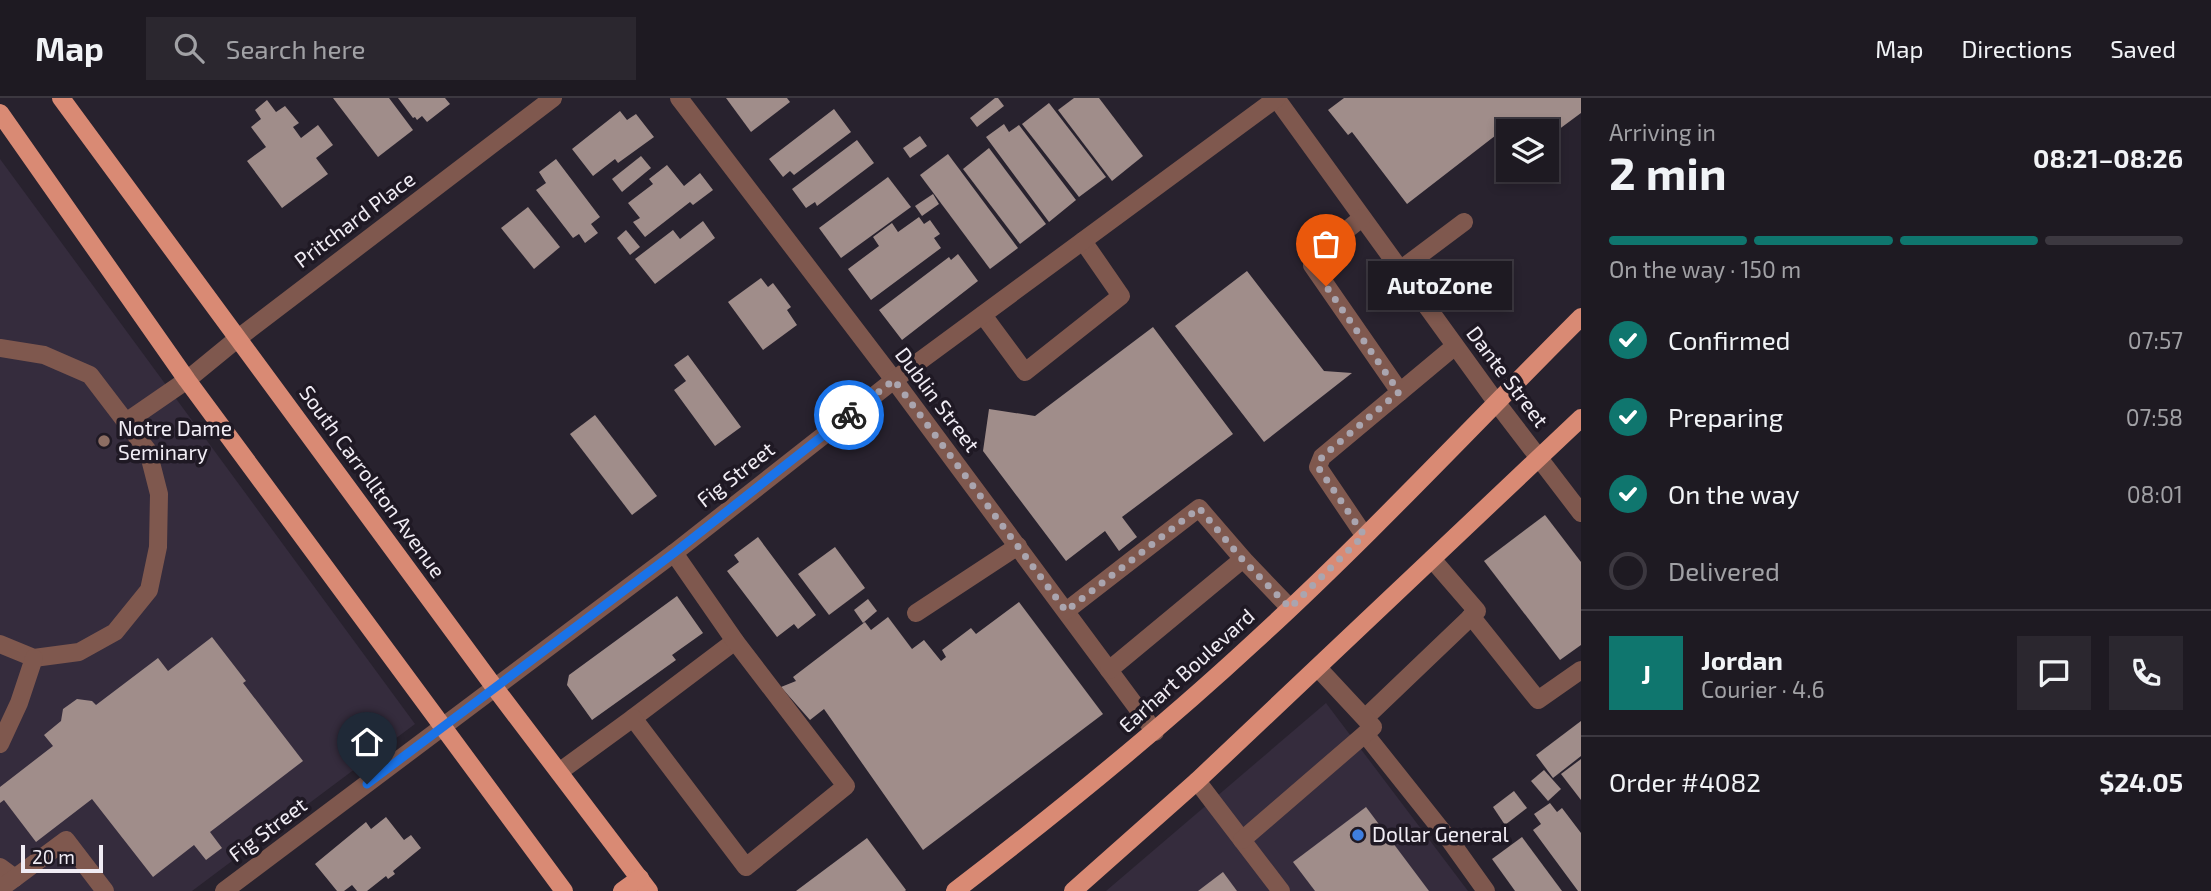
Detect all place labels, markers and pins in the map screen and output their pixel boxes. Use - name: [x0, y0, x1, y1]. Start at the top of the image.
- pin: [1296, 214, 1356, 286]
- callout: AutoZone: [1368, 262, 1512, 310]
- place label: Notre Dame Seminary: [118, 415, 232, 464]
- marker: Notre Dame Seminary: [96, 433, 112, 449]
- pin: [337, 712, 397, 784]
- place label: Dollar General: [1372, 821, 1509, 846]
- marker: Dollar General: [1350, 827, 1366, 843]

